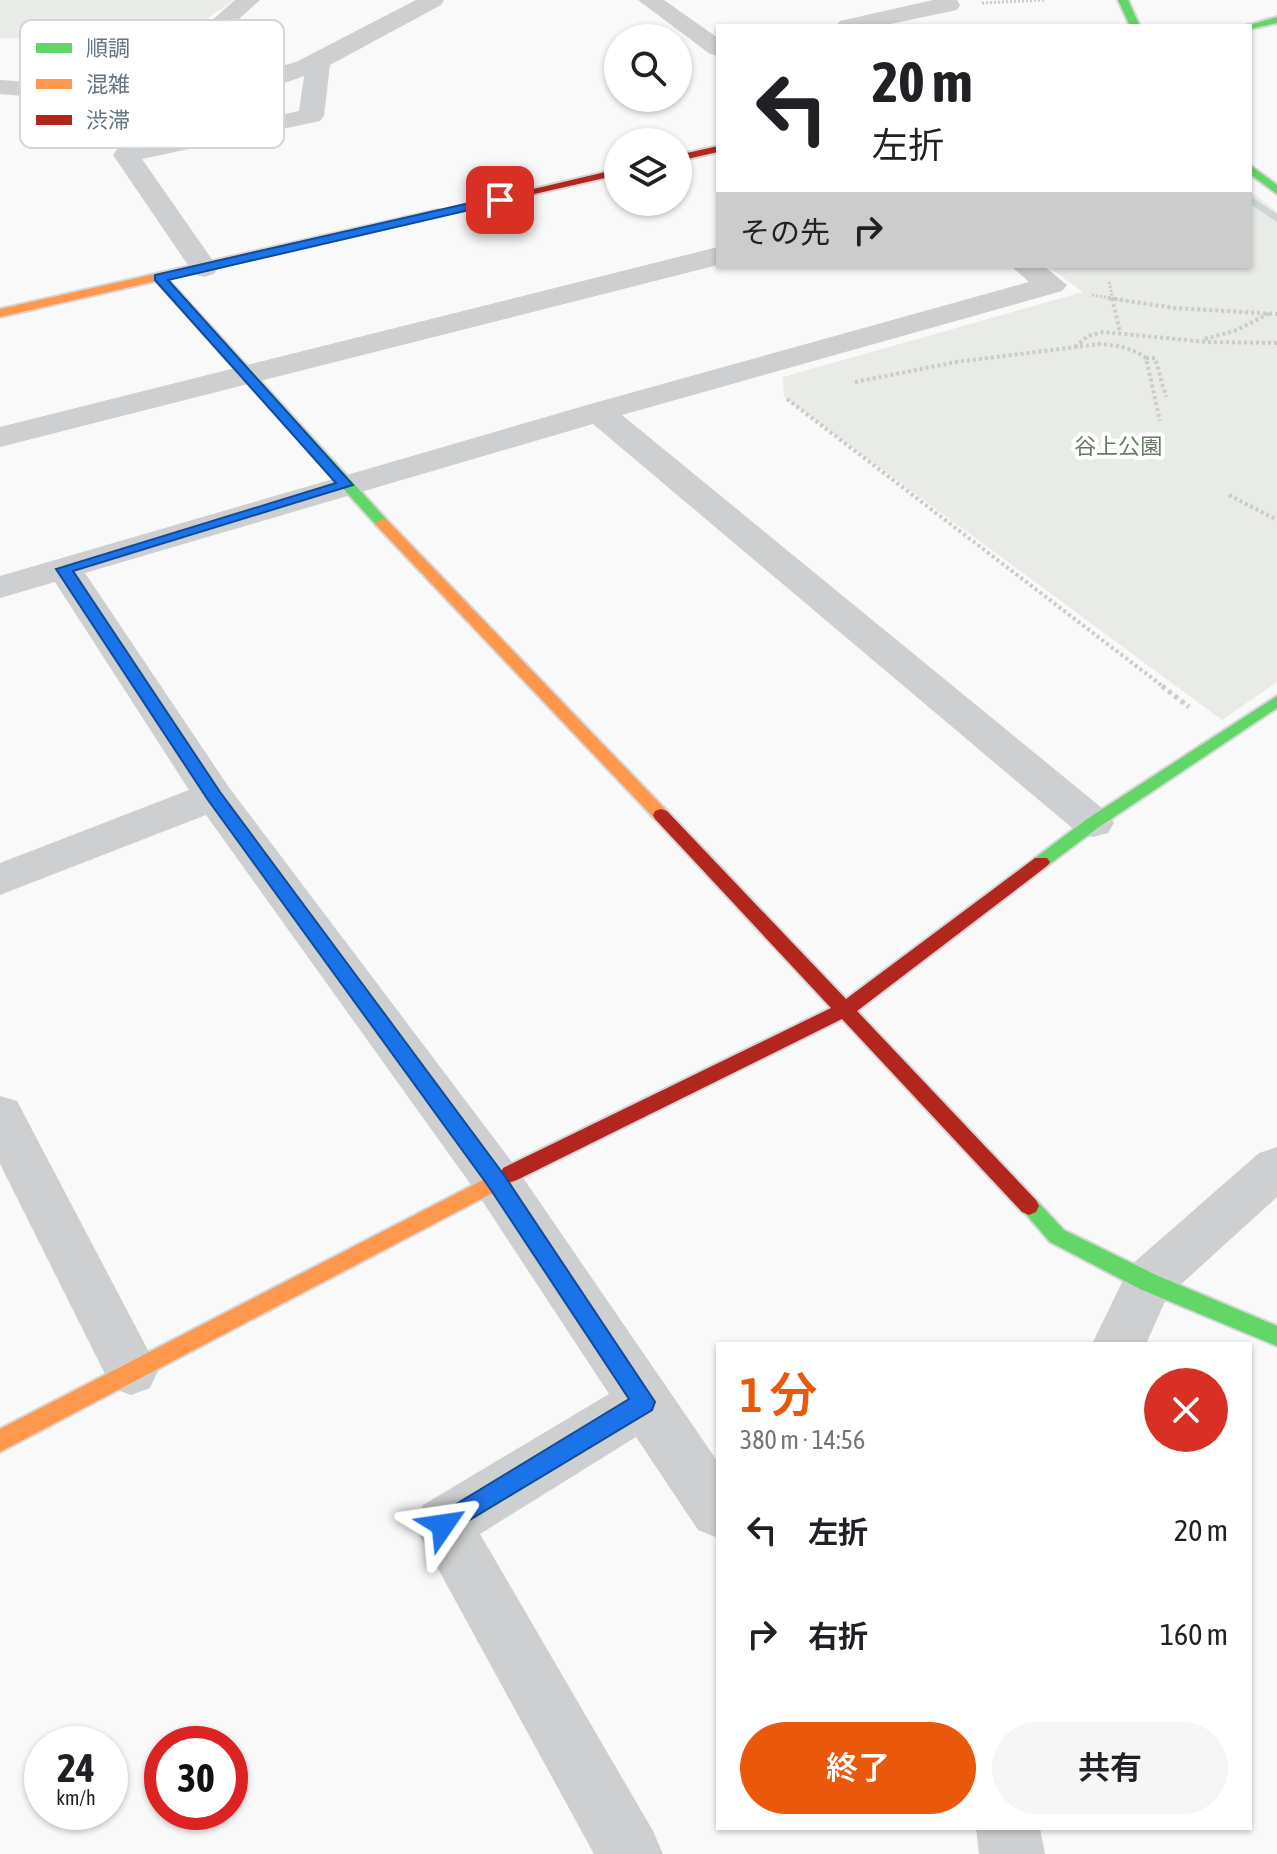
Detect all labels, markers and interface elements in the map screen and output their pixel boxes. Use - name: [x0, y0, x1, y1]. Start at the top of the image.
- legend: [20, 20, 284, 148]
- map controls: [604, 24, 692, 216]
- button: search: [604, 24, 692, 112]
- text: 順調: [86, 35, 130, 61]
- text: 20 m: [872, 50, 973, 114]
- icon: left: [740, 56, 844, 160]
- text: 混雑: [86, 71, 130, 97]
- text: 渋滞: [86, 107, 130, 133]
- text: 左折: [872, 124, 944, 166]
- button: layers: [604, 128, 692, 216]
- pin: [466, 166, 534, 234]
- icon: arrive: [478, 178, 522, 222]
- icon: right: [846, 208, 890, 252]
- text: その先: [740, 215, 830, 249]
- park label: 谷上公園: [1074, 433, 1162, 459]
- text: 1 分: [740, 1367, 817, 1422]
- button: close: [1144, 1368, 1228, 1452]
- text: 380 m · 14:56: [740, 1425, 865, 1455]
- position arrow: [401, 1483, 485, 1567]
- icon: left: [740, 1508, 784, 1552]
- text: 20 m: [1174, 1513, 1228, 1547]
- text: 左折: [808, 1515, 868, 1549]
- icon: right: [740, 1612, 784, 1656]
- text: 160 m: [1160, 1617, 1228, 1651]
- text: 右折: [808, 1619, 868, 1653]
- button: 終了: [740, 1722, 976, 1814]
- button: 共有: [992, 1722, 1228, 1814]
- speed limit sign: 30: [144, 1726, 248, 1830]
- text: 24: [57, 1745, 95, 1790]
- text: km/h: [56, 1786, 96, 1809]

